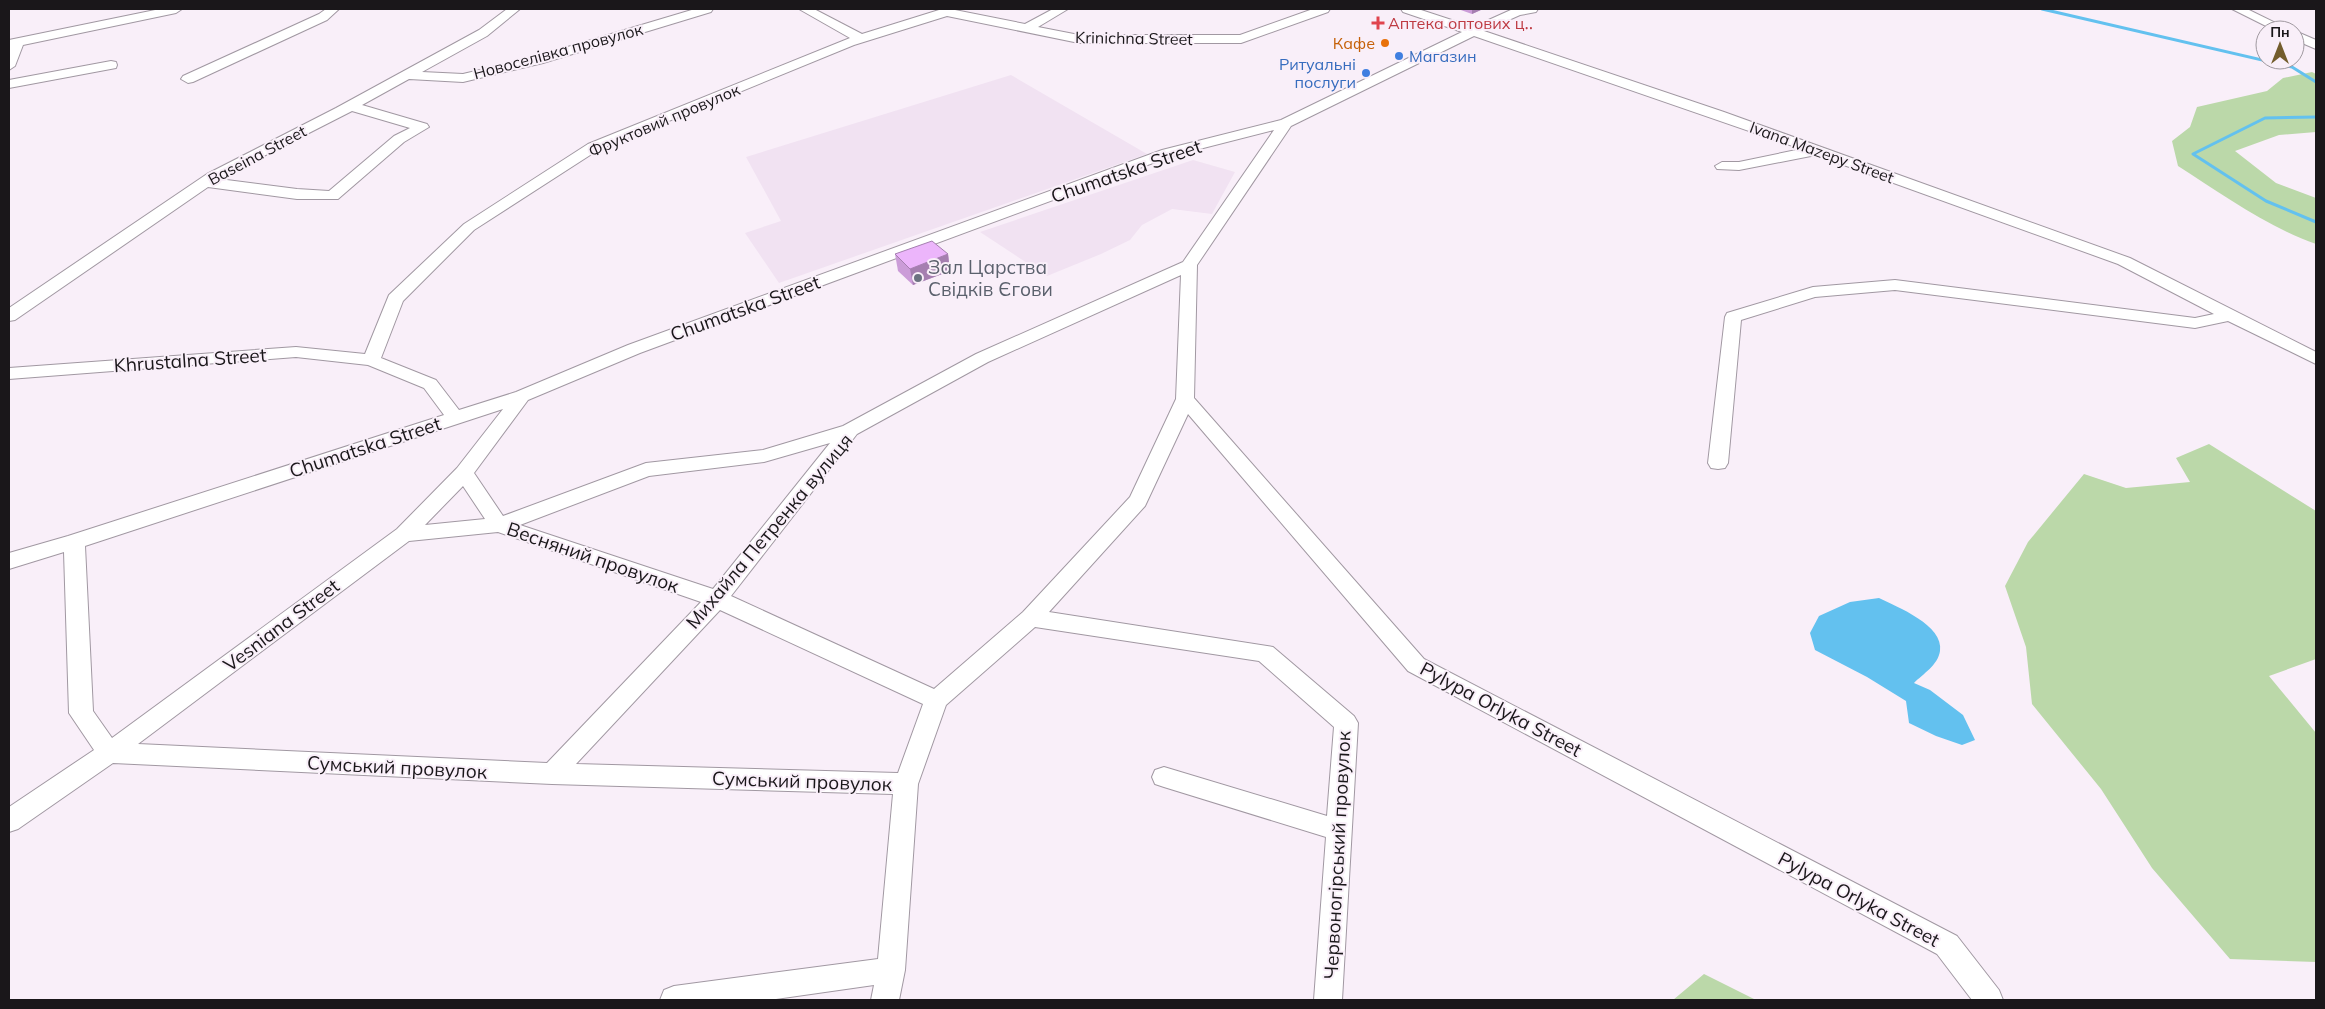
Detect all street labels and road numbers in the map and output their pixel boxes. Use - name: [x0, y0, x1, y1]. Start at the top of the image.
- street label: Новоселівка провулок: [471, 19, 645, 83]
- street label: Krinichna Street: [1075, 27, 1193, 49]
- street label: Фруктовий провулок: [585, 79, 743, 161]
- street label: Ivana Mazepy Street: [1747, 117, 1897, 187]
- street label: Baseina Street: [204, 121, 310, 189]
- street label: Chumatska Street: [1047, 134, 1205, 208]
- street label: Chumatska Street: [667, 270, 824, 346]
- street label: Khrustalna Street: [113, 343, 267, 377]
- street label: Chumatska Street: [286, 411, 444, 483]
- street label: Михайла Петренка вулиця: [680, 429, 858, 633]
- street label: Весняний провулок: [504, 516, 683, 598]
- street label: Vesniana Street: [218, 573, 344, 676]
- street label: Pylypa Orlyka Street: [1416, 656, 1586, 762]
- street label: Червоногірський провулок: [1319, 729, 1356, 980]
- street label: Сумський провулок: [306, 750, 488, 784]
- street label: Сумський провулок: [712, 766, 893, 796]
- street label: Pylypa Orlyka Street: [1774, 846, 1944, 952]

